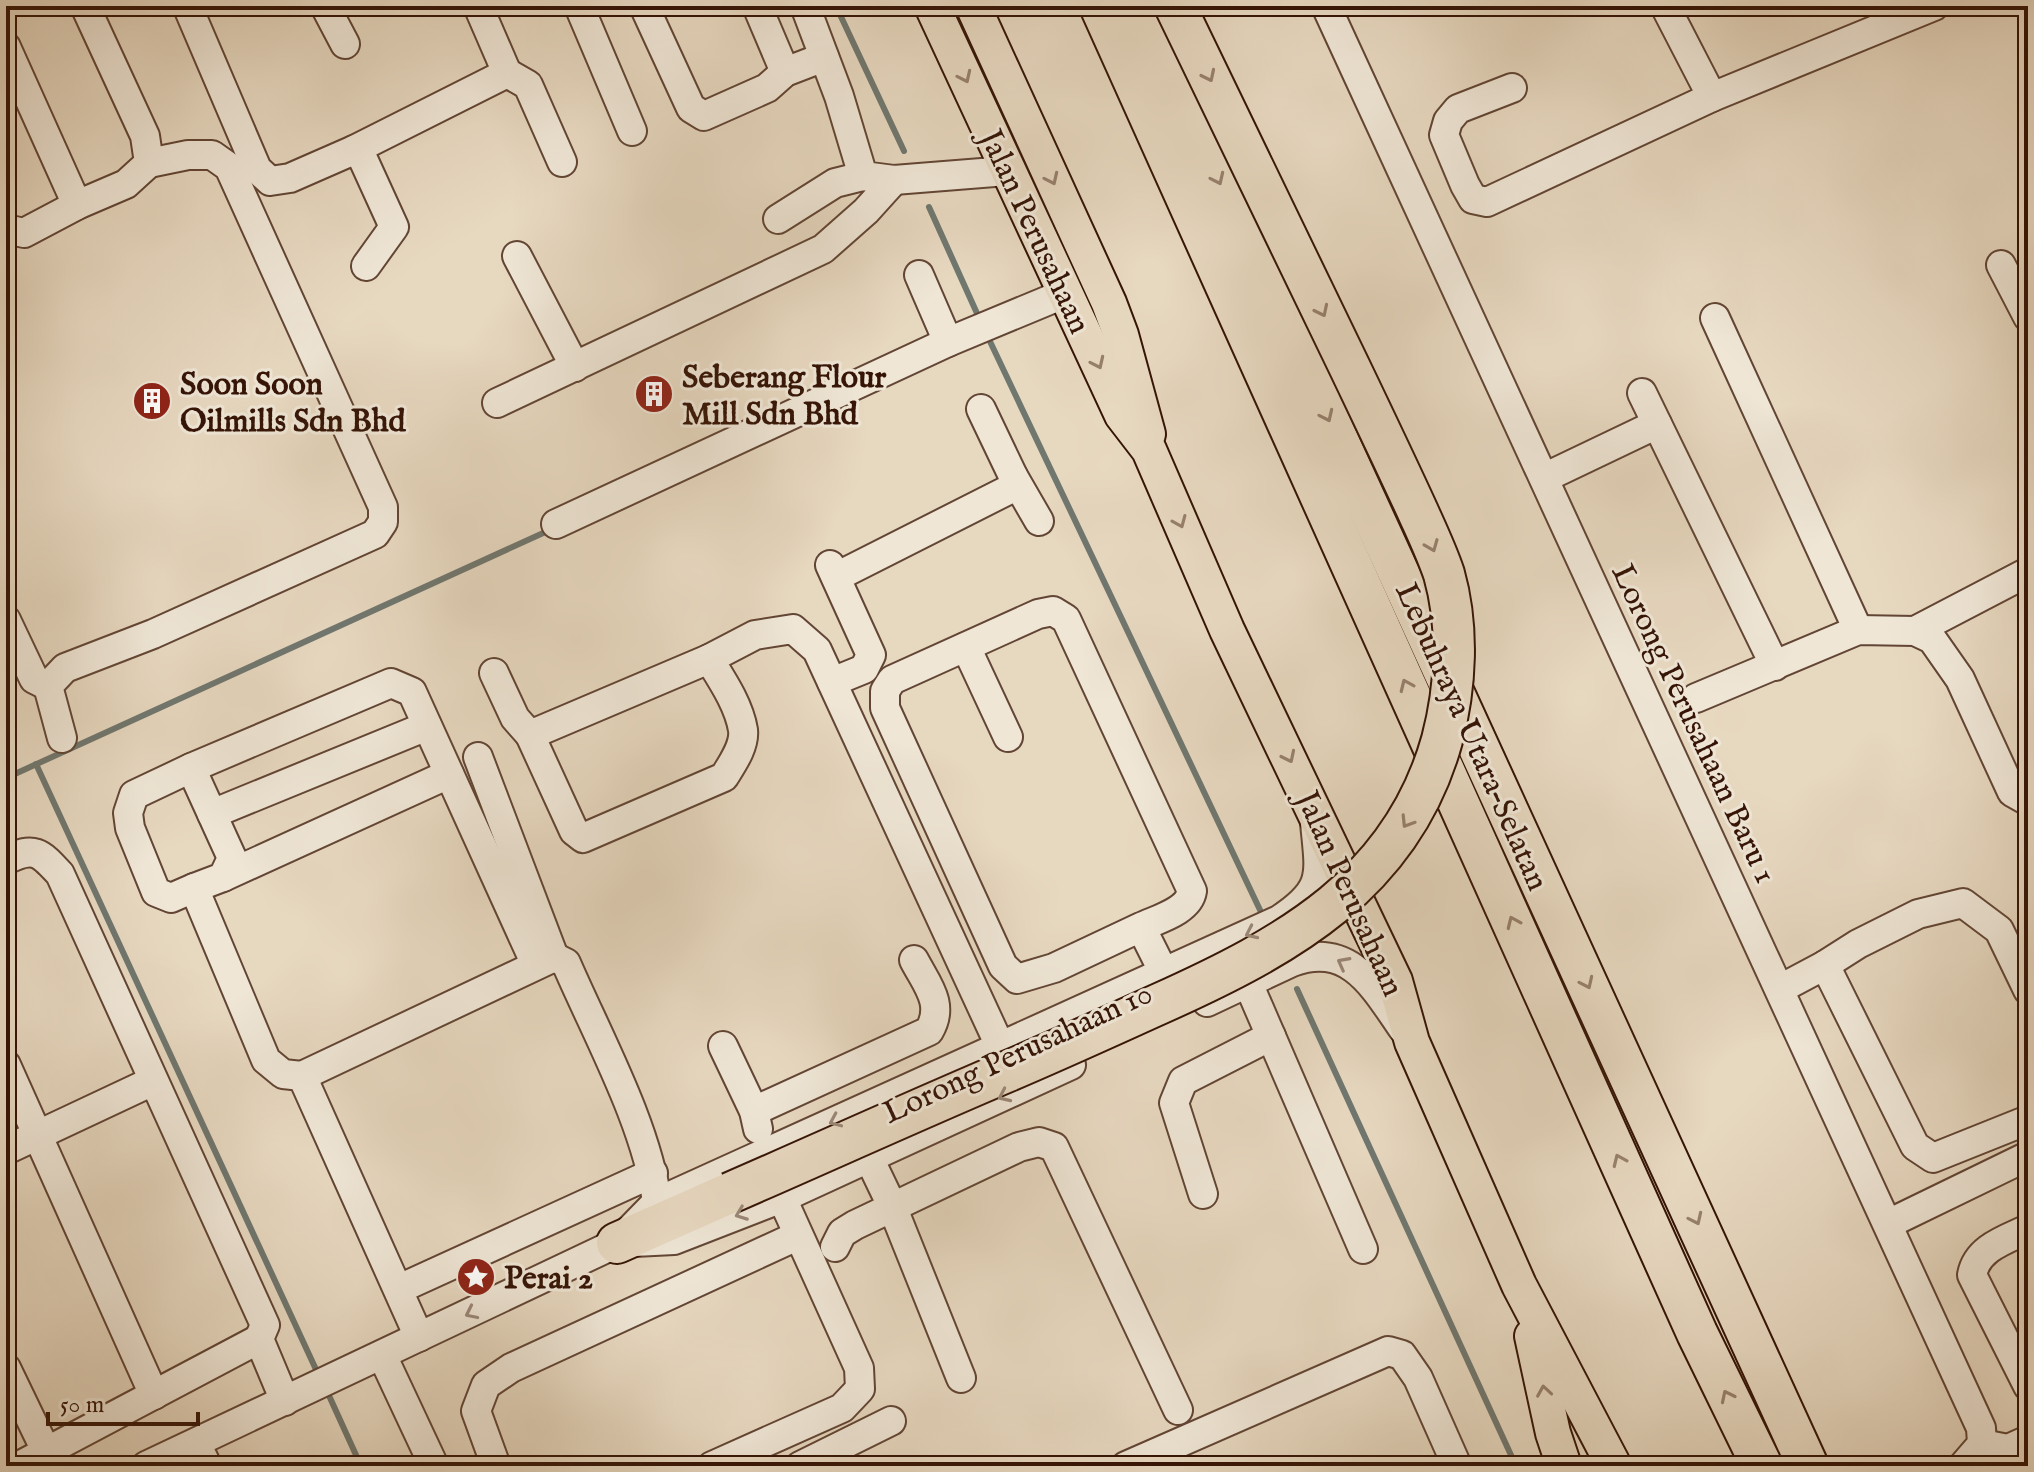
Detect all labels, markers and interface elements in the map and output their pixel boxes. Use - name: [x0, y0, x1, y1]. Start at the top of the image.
- one-way arrow: [1199, 68, 1215, 83]
- one-way arrow: [955, 69, 971, 83]
- street label: Jalan Perusahaan: [967, 121, 1099, 341]
- one-way arrow: [1042, 170, 1058, 185]
- one-way arrow: [1208, 171, 1224, 185]
- one-way arrow: [1312, 302, 1328, 317]
- one-way arrow: [1088, 355, 1104, 370]
- place label: Seberang Flour Mill Sdn Bhd: [682, 358, 886, 436]
- place label: Soon Soon Oilmills Sdn Bhd: [180, 365, 407, 443]
- building icon: Seberang Flour Mill Sdn Bhd: [633, 373, 675, 415]
- building icon: Soon Soon Oilmills Sdn Bhd: [131, 380, 173, 422]
- one-way arrow: [1317, 408, 1333, 423]
- one-way arrow: [1170, 513, 1186, 528]
- one-way arrow: [1423, 538, 1439, 552]
- street label: Lorong Perusahaan Baru 1: [1601, 558, 1785, 890]
- street label: Lebuhraya Utara–Selatan: [1384, 577, 1557, 897]
- one-way arrow: [1400, 679, 1416, 693]
- one-way arrow: [1279, 749, 1295, 764]
- street label: Jalan Perusahaan: [1284, 782, 1412, 1003]
- one-way arrow: [1401, 813, 1416, 828]
- one-way arrow: [1506, 916, 1522, 930]
- one-way arrow: [1245, 923, 1259, 939]
- one-way arrow: [1337, 957, 1352, 973]
- street label: Lorong Perusahaan 10: [877, 974, 1159, 1135]
- one-way arrow: [1577, 975, 1593, 990]
- one-way arrow: [997, 1086, 1012, 1102]
- one-way arrow: [829, 1111, 843, 1127]
- one-way arrow: [1613, 1153, 1629, 1168]
- one-way arrow: [735, 1204, 749, 1221]
- one-way arrow: [1686, 1211, 1702, 1226]
- place icon: Perai 2: [455, 1256, 497, 1298]
- place label: Perai 2: [504, 1259, 593, 1300]
- one-way arrow: [465, 1303, 480, 1319]
- scale bar: [48, 1376, 198, 1426]
- one-way arrow: [1537, 1384, 1554, 1397]
- one-way arrow: [1722, 1389, 1737, 1404]
- text: 50 m: [60, 1390, 104, 1421]

